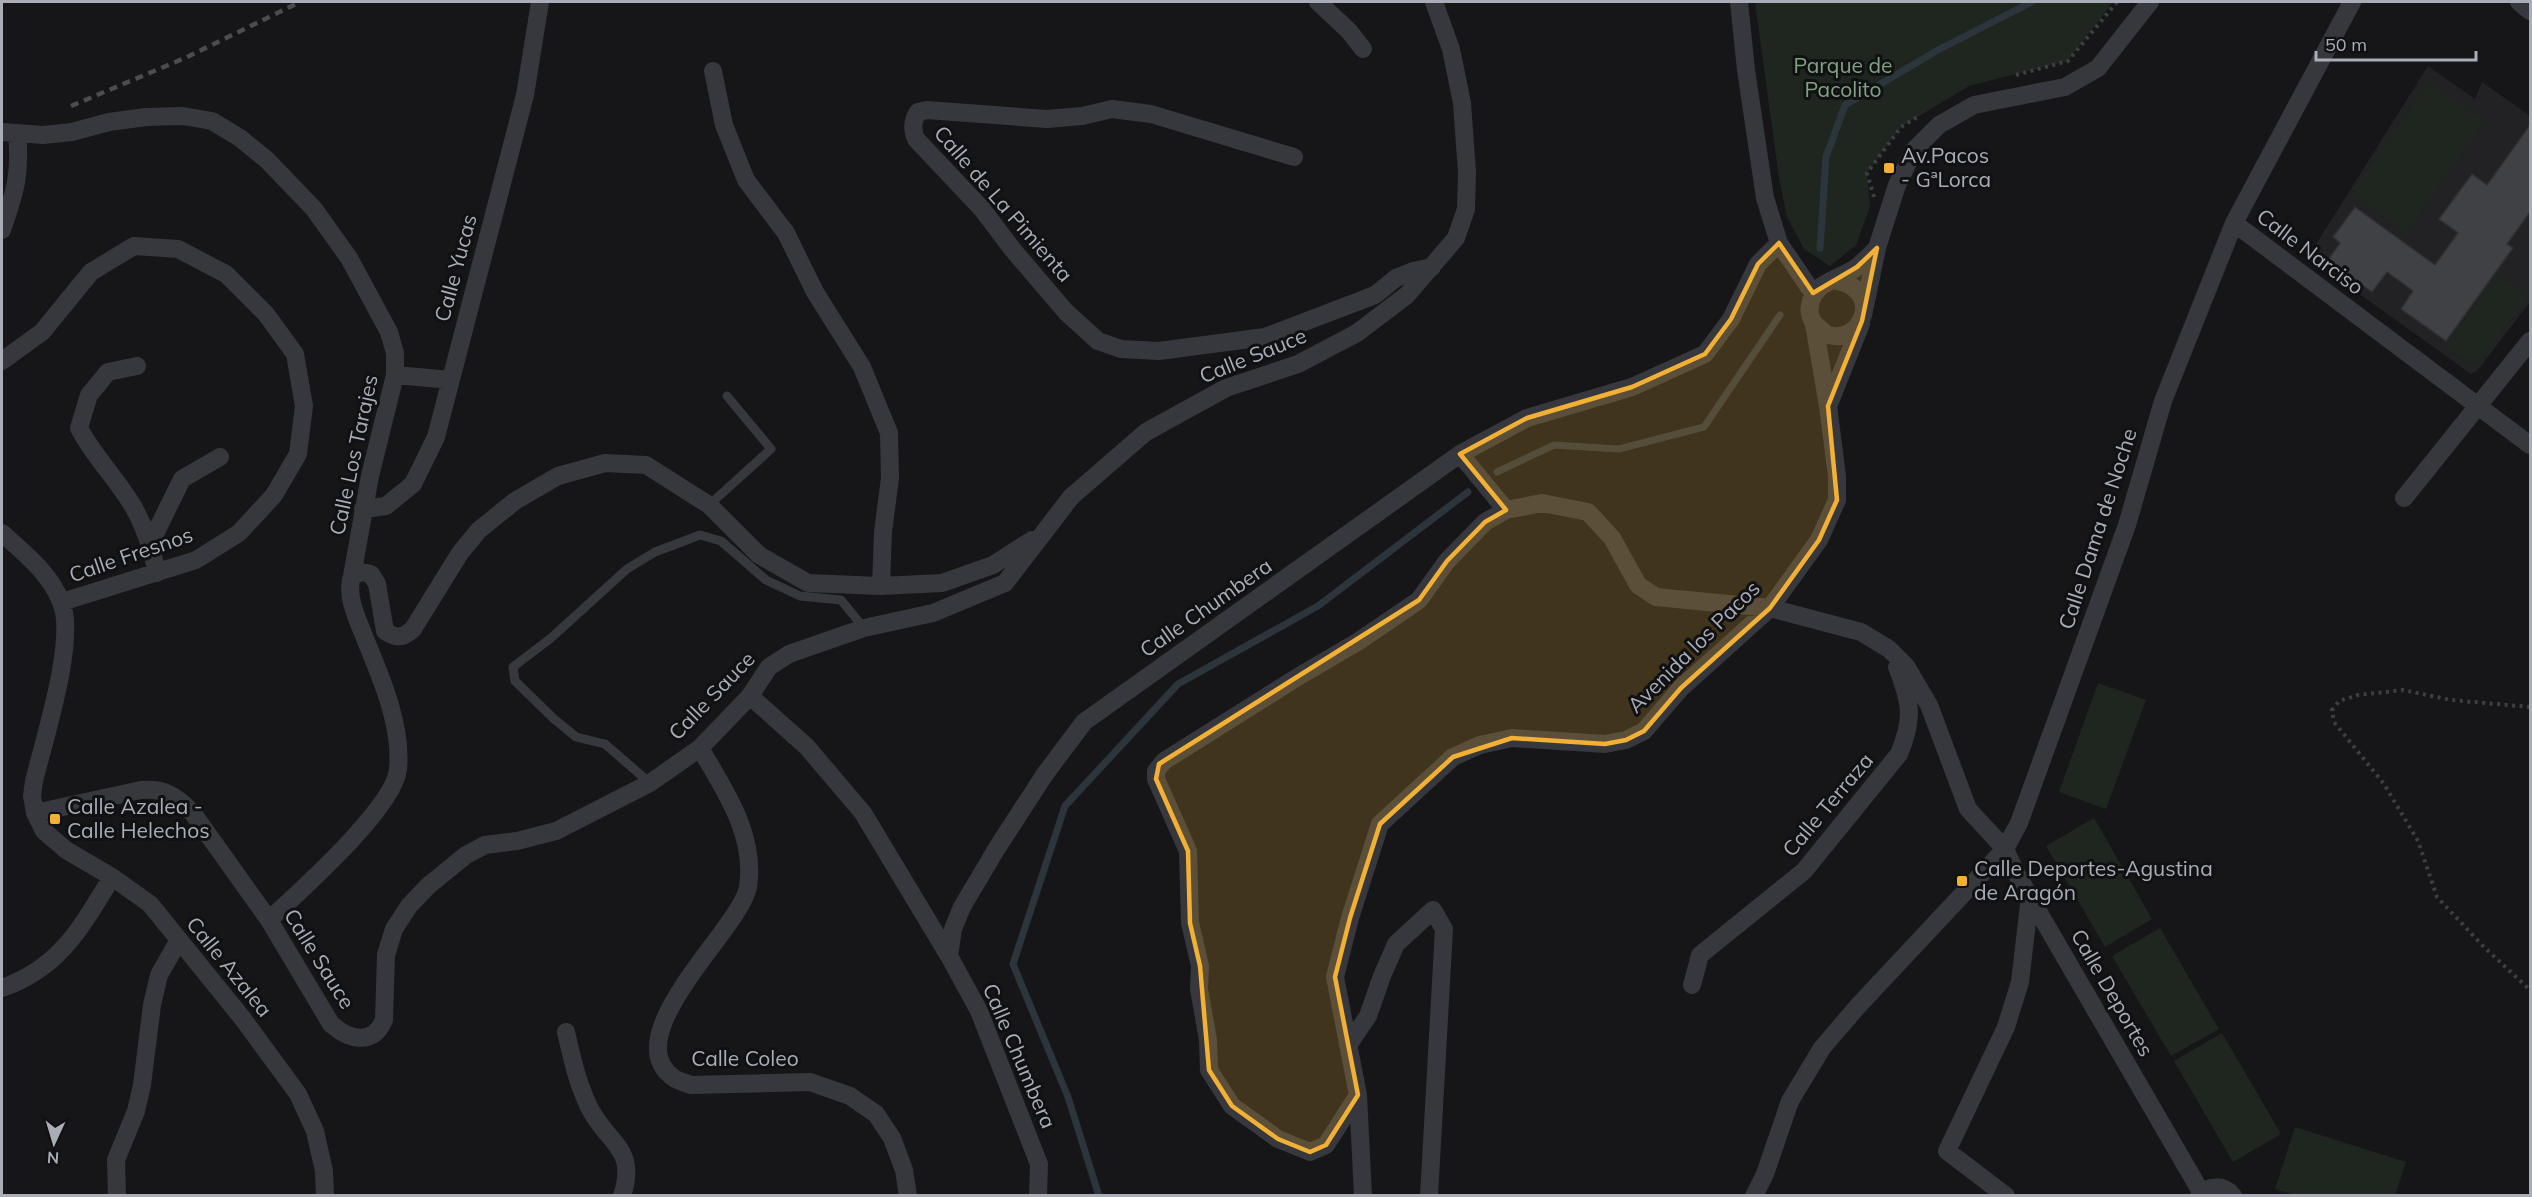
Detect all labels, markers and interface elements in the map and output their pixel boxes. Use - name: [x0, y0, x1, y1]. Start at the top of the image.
- scale bar: [2316, 24, 2476, 62]
- text: 50 m: [2325, 33, 2367, 56]
- park label: Parque de Pacolito: [1794, 52, 1892, 102]
- street label: Calle de La Pimienta: [929, 120, 1079, 287]
- place label: Av.Pacos - GªLorca: [1901, 142, 1991, 192]
- marker: Av.Pacos - GªLorca: [1882, 161, 1896, 175]
- street label: Calle Narciso: [2252, 203, 2369, 300]
- street label: Calle Yucas: [428, 211, 482, 324]
- street label: Calle Sauce: [1195, 322, 1310, 388]
- street label: Calle Los Tarajes: [323, 372, 383, 537]
- street label: Calle Dama de Noche: [2052, 425, 2142, 632]
- street label: Calle Fresnos: [65, 521, 196, 587]
- street label: Calle Chumbera: [1135, 552, 1276, 662]
- street label: Avenida los Pacos: [1622, 575, 1765, 718]
- street label: Calle Sauce: [663, 646, 760, 745]
- street label: Calle Terraza: [1776, 747, 1878, 861]
- place label: Calle Azalea - Calle Helechos: [67, 793, 210, 843]
- marker: Calle Azalea - Calle Helechos: [48, 812, 62, 826]
- place label: Calle Deportes-Agustina de Aragón: [1974, 855, 2213, 905]
- marker: Calle Deportes-Agustina de Aragón: [1955, 874, 1969, 888]
- street label: Calle Sauce: [279, 904, 361, 1013]
- street label: Calle Azalea: [181, 911, 278, 1022]
- street label: Calle Deportes: [2066, 924, 2160, 1061]
- street label: Calle Chumbera: [978, 979, 1062, 1132]
- street label: Calle Coleo: [691, 1045, 799, 1071]
- north arrow: [24, 1113, 84, 1173]
- text: N: [46, 1148, 60, 1168]

